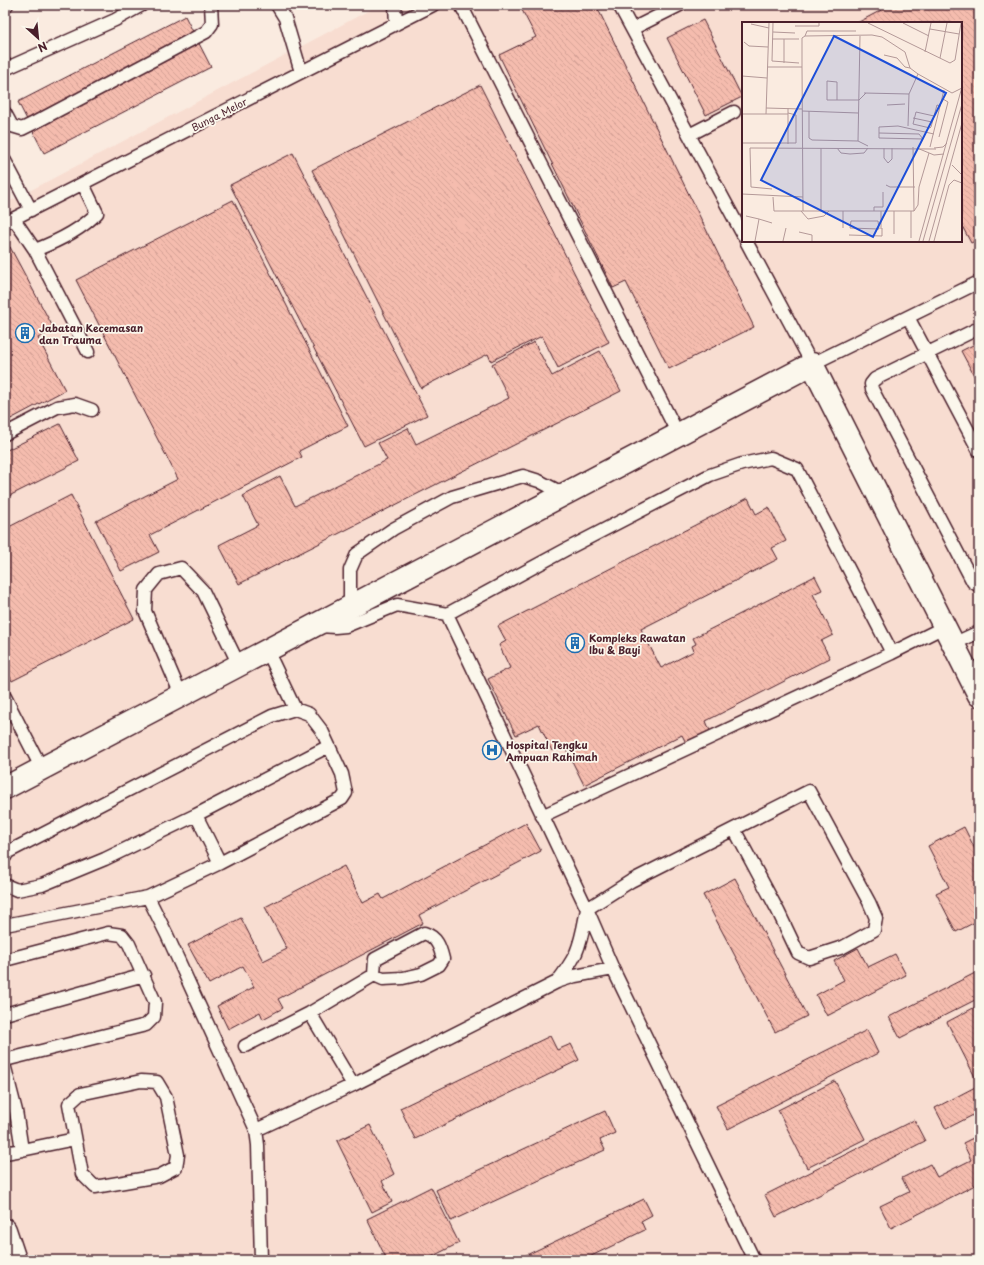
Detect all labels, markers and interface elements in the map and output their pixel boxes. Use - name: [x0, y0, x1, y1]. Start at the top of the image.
- north arrow: [18, 18, 58, 58]
- inset map: [742, 22, 962, 242]
- text: N: [35, 38, 51, 57]
- street label: Bunga Melor: [188, 93, 250, 135]
- place label: Jabatan Kecemasan dan Trauma: [39, 320, 143, 347]
- building icon: Jabatan Kecemasan dan Trauma: [14, 322, 36, 344]
- place label: Kompleks Rawatan Ibu & Bayi: [589, 630, 686, 657]
- building icon: Kompleks Rawatan Ibu & Bayi: [564, 632, 586, 654]
- place label: Hospital Tengku Ampuan Rahimah: [506, 737, 598, 764]
- hospital icon: Hospital Tengku Ampuan Rahimah: [481, 739, 503, 761]

